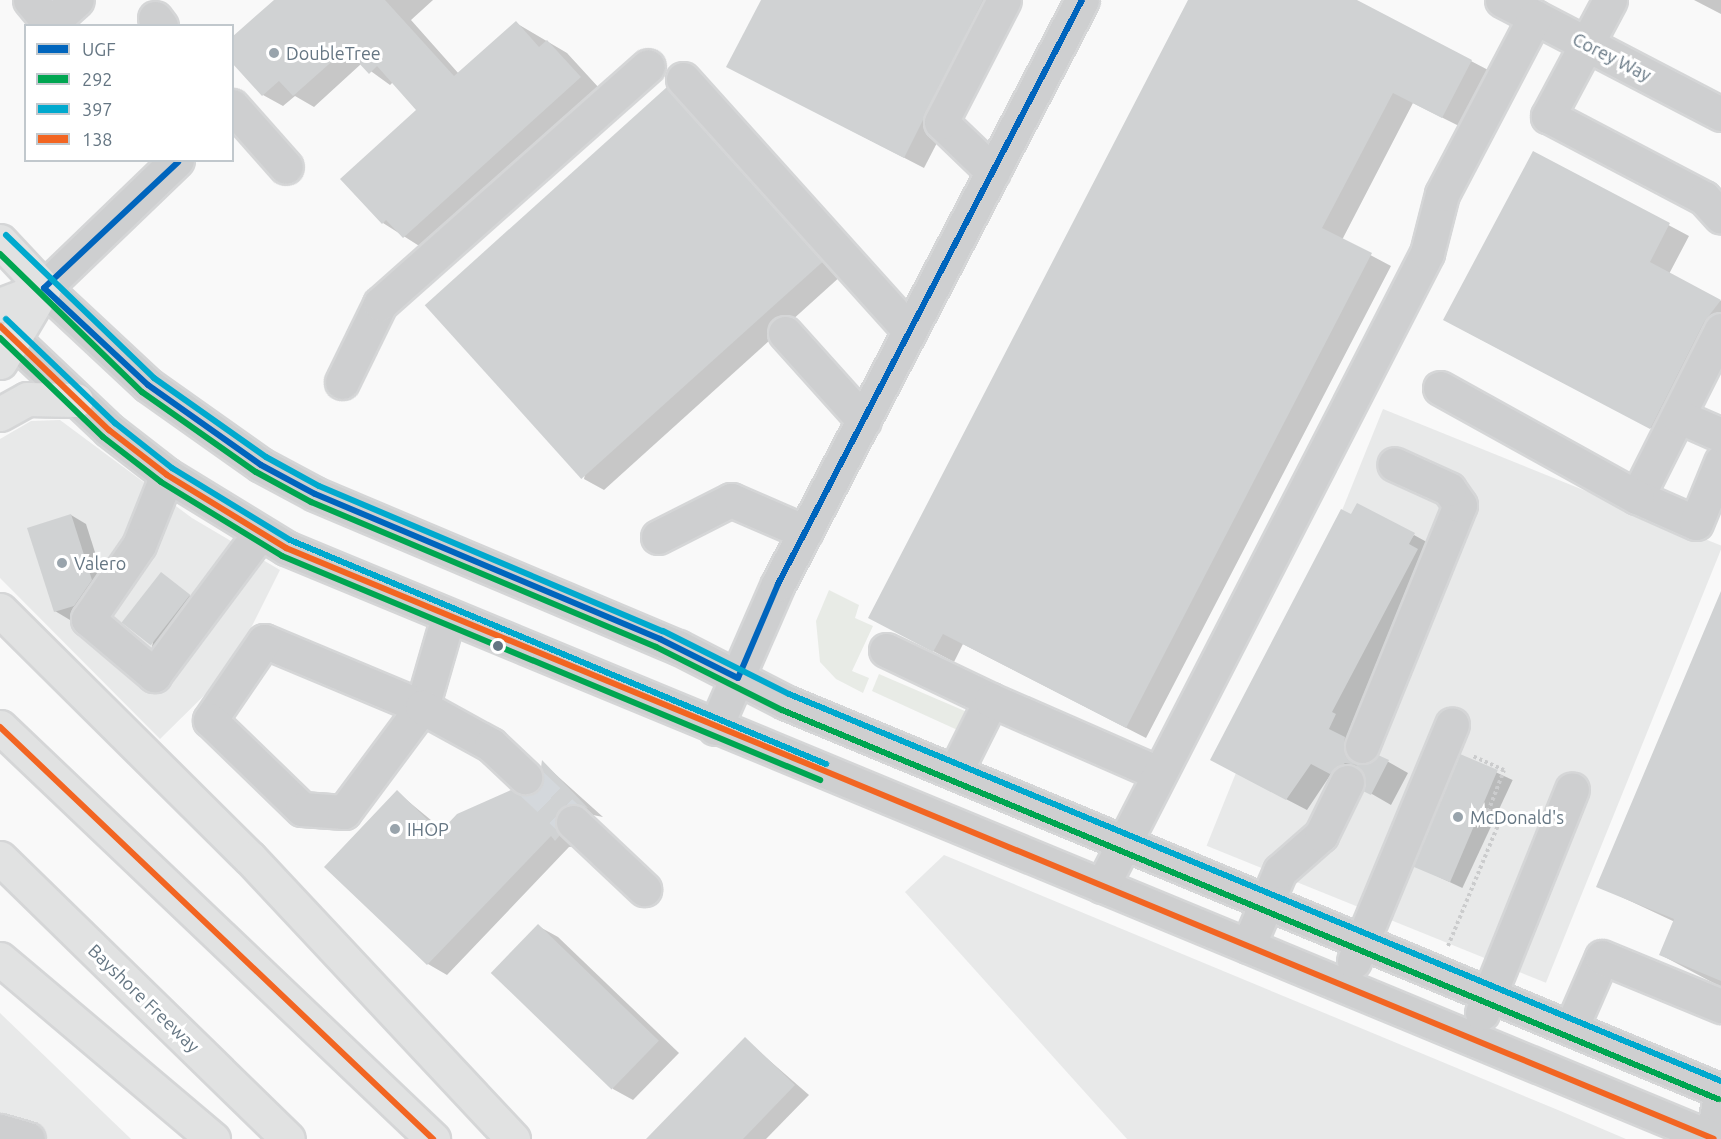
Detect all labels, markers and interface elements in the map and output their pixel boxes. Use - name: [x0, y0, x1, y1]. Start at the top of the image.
- legend: [24, 24, 234, 162]
- street label: Corey Way: [1569, 28, 1655, 86]
- text: UGF: [82, 39, 116, 59]
- place label: DoubleTree: [286, 42, 381, 64]
- marker: DoubleTree: [267, 46, 281, 60]
- text: 292: [82, 69, 112, 89]
- text: 397: [82, 99, 112, 119]
- text: 138: [82, 129, 112, 149]
- place label: Valero: [74, 552, 126, 574]
- marker: Valero: [55, 556, 69, 570]
- unlabelled marker: [492, 640, 504, 652]
- place label: McDonald's: [1470, 806, 1564, 828]
- marker: McDonald's: [1451, 810, 1465, 824]
- place label: IHOP: [407, 818, 449, 840]
- marker: IHOP: [388, 822, 402, 836]
- street label: Bayshore Freeway: [84, 939, 204, 1057]

